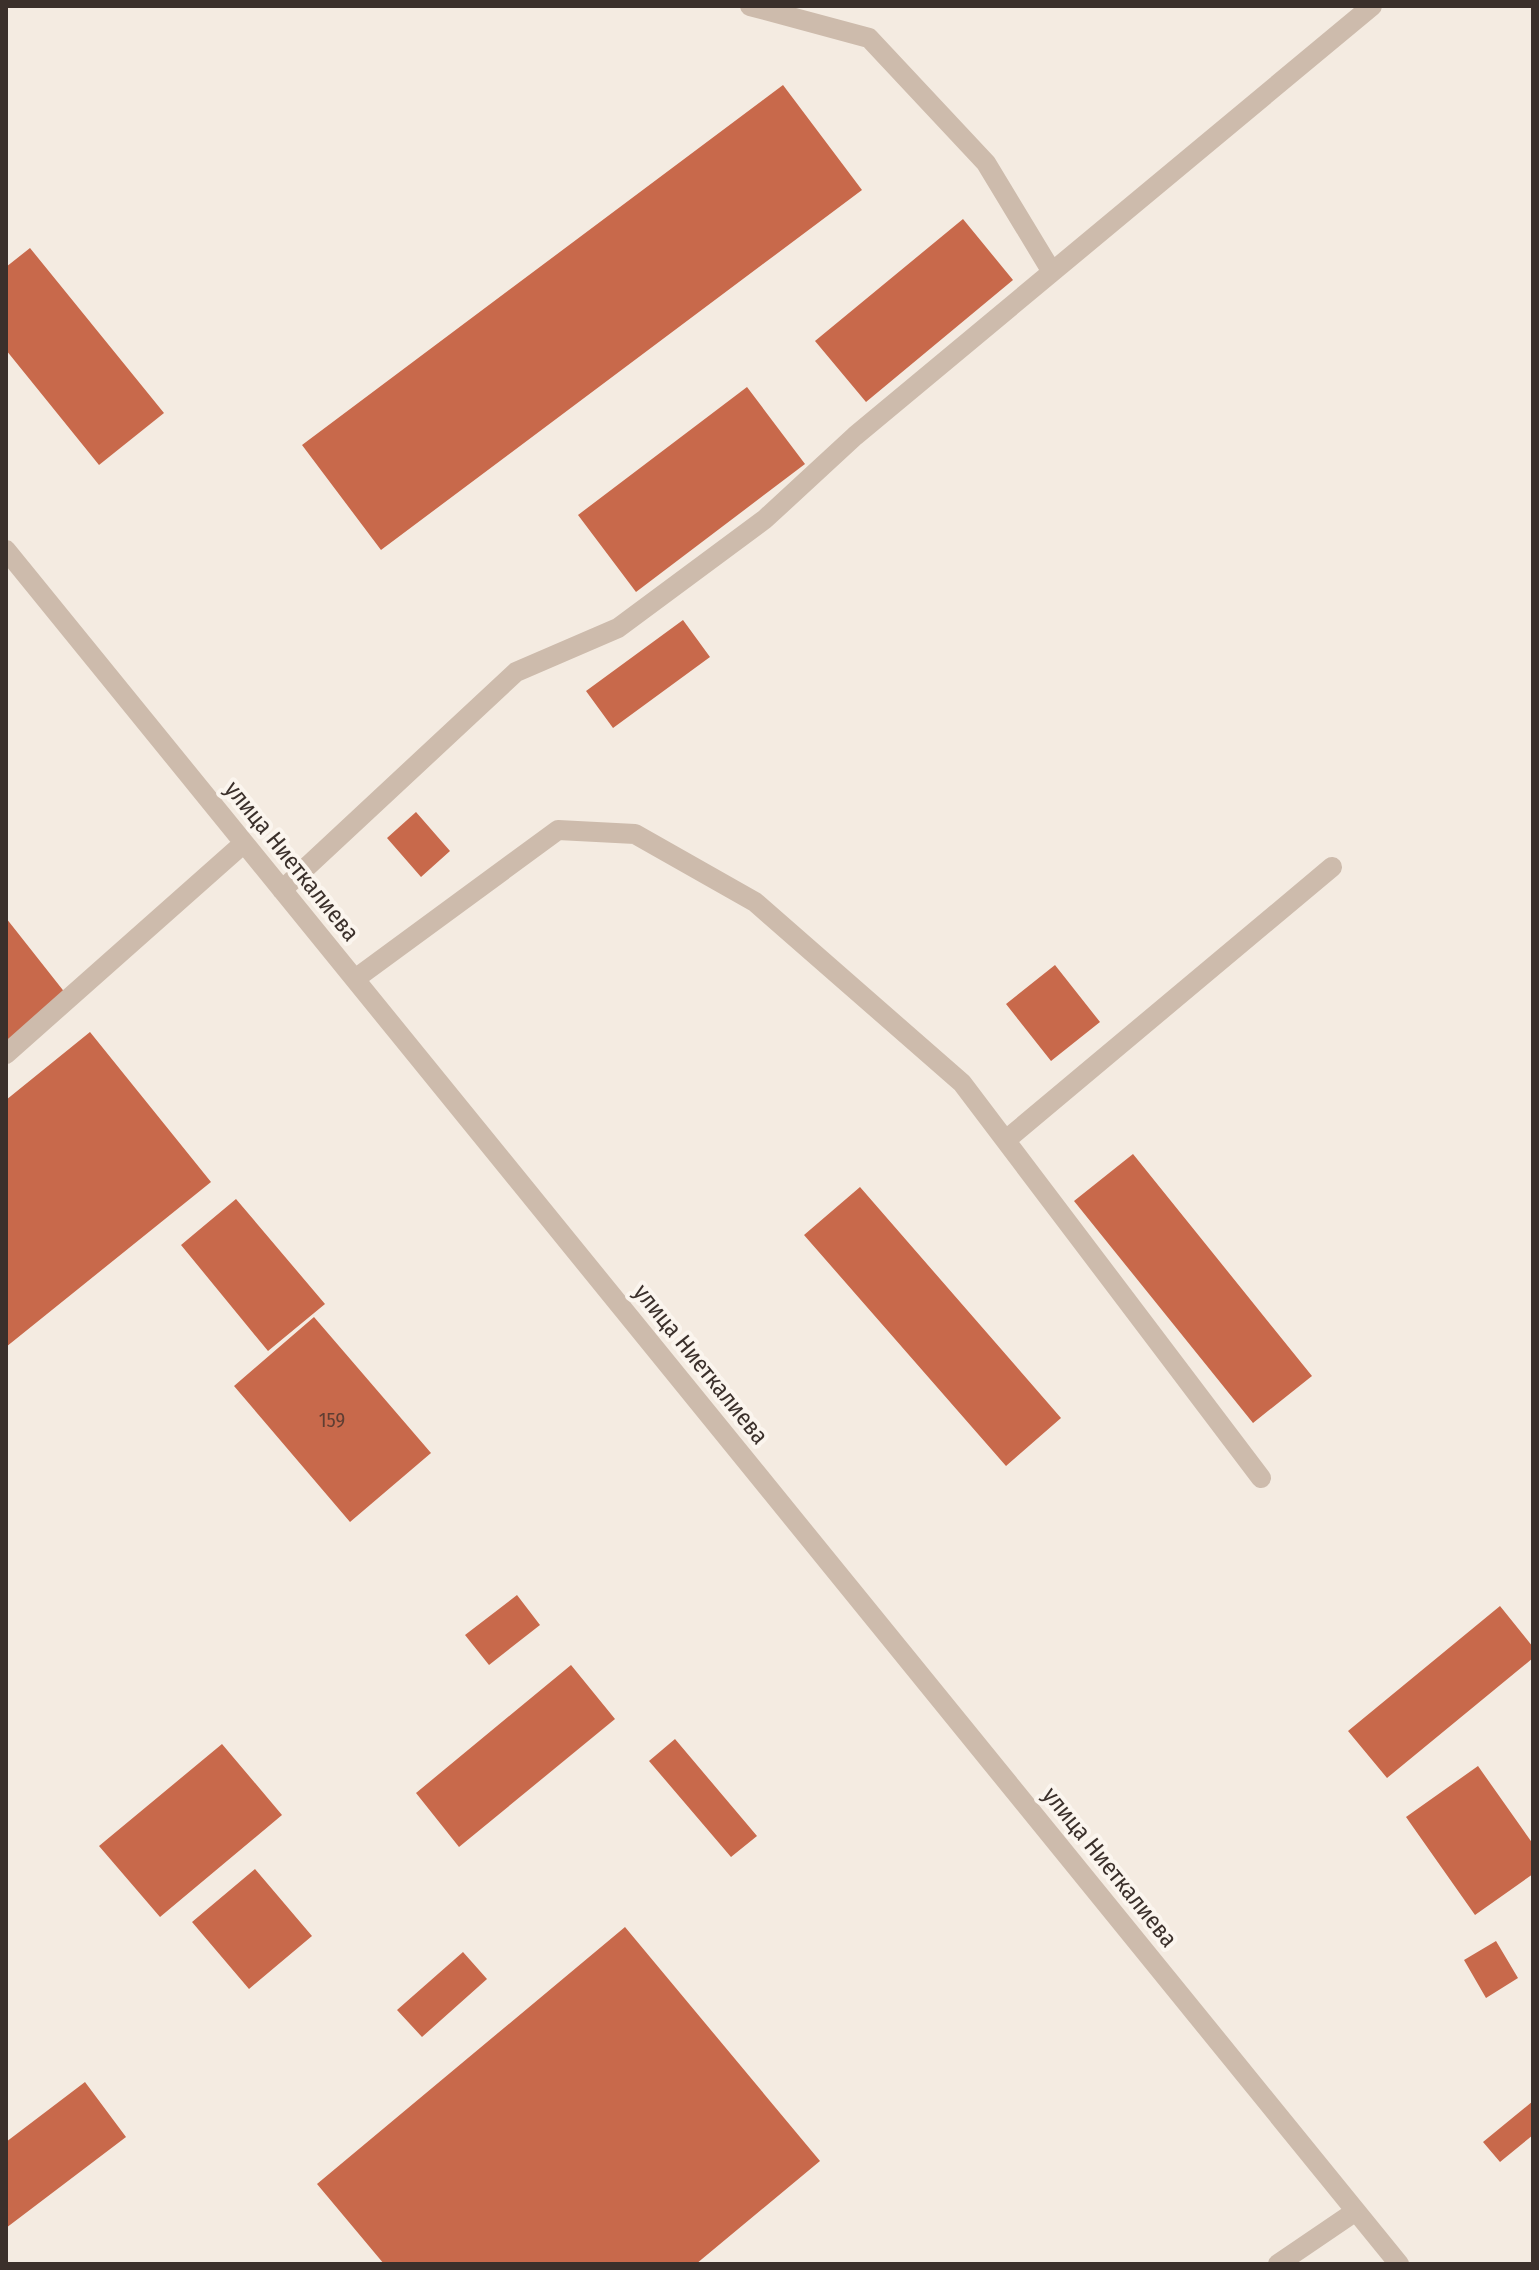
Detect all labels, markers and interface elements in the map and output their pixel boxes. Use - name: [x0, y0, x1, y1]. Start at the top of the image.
- street label: улица Ниеткалиева: [219, 775, 365, 947]
- street label: улица Ниеткалиева: [628, 1278, 774, 1450]
- house number: 159: [319, 1408, 345, 1432]
- street label: улица Ниеткалиева: [1037, 1781, 1183, 1953]

